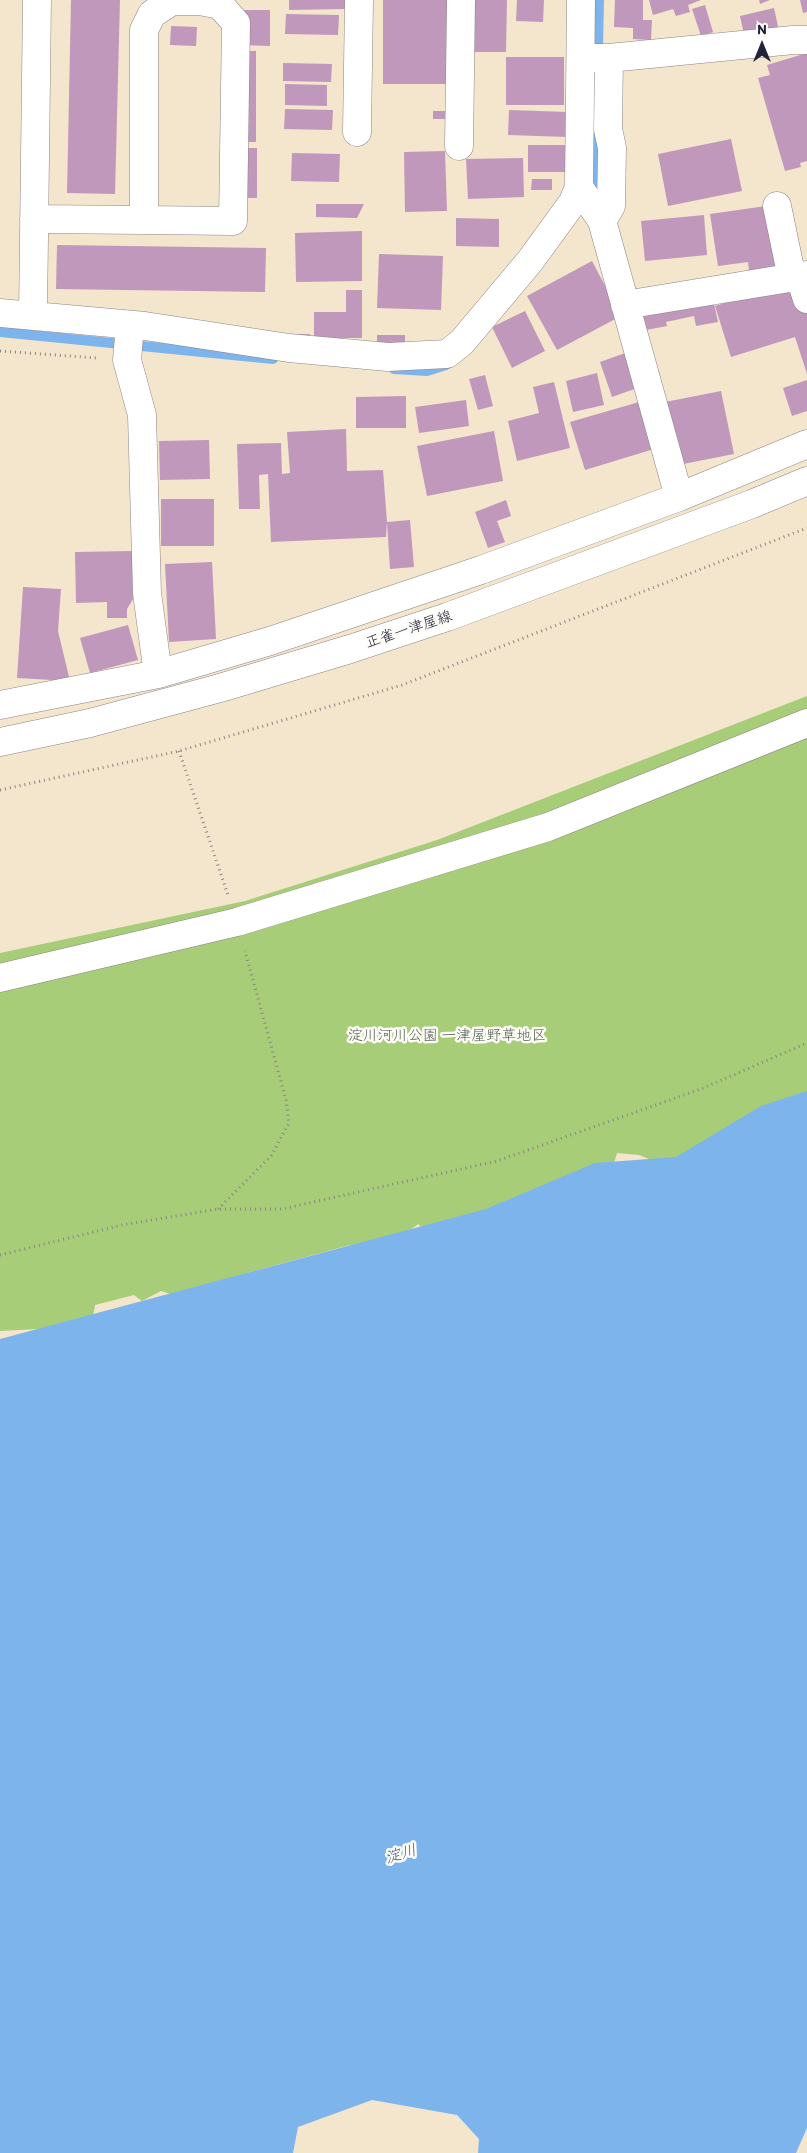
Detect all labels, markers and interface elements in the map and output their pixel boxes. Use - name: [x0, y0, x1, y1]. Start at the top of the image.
- north arrow: [737, 20, 787, 70]
- text: N: [757, 21, 767, 38]
- street label: 正雀一津屋線: [363, 608, 455, 652]
- park label: 淀川河川公園 一津屋野草地区: [348, 1027, 546, 1045]
- water label: 淀川: [383, 1841, 419, 1869]

